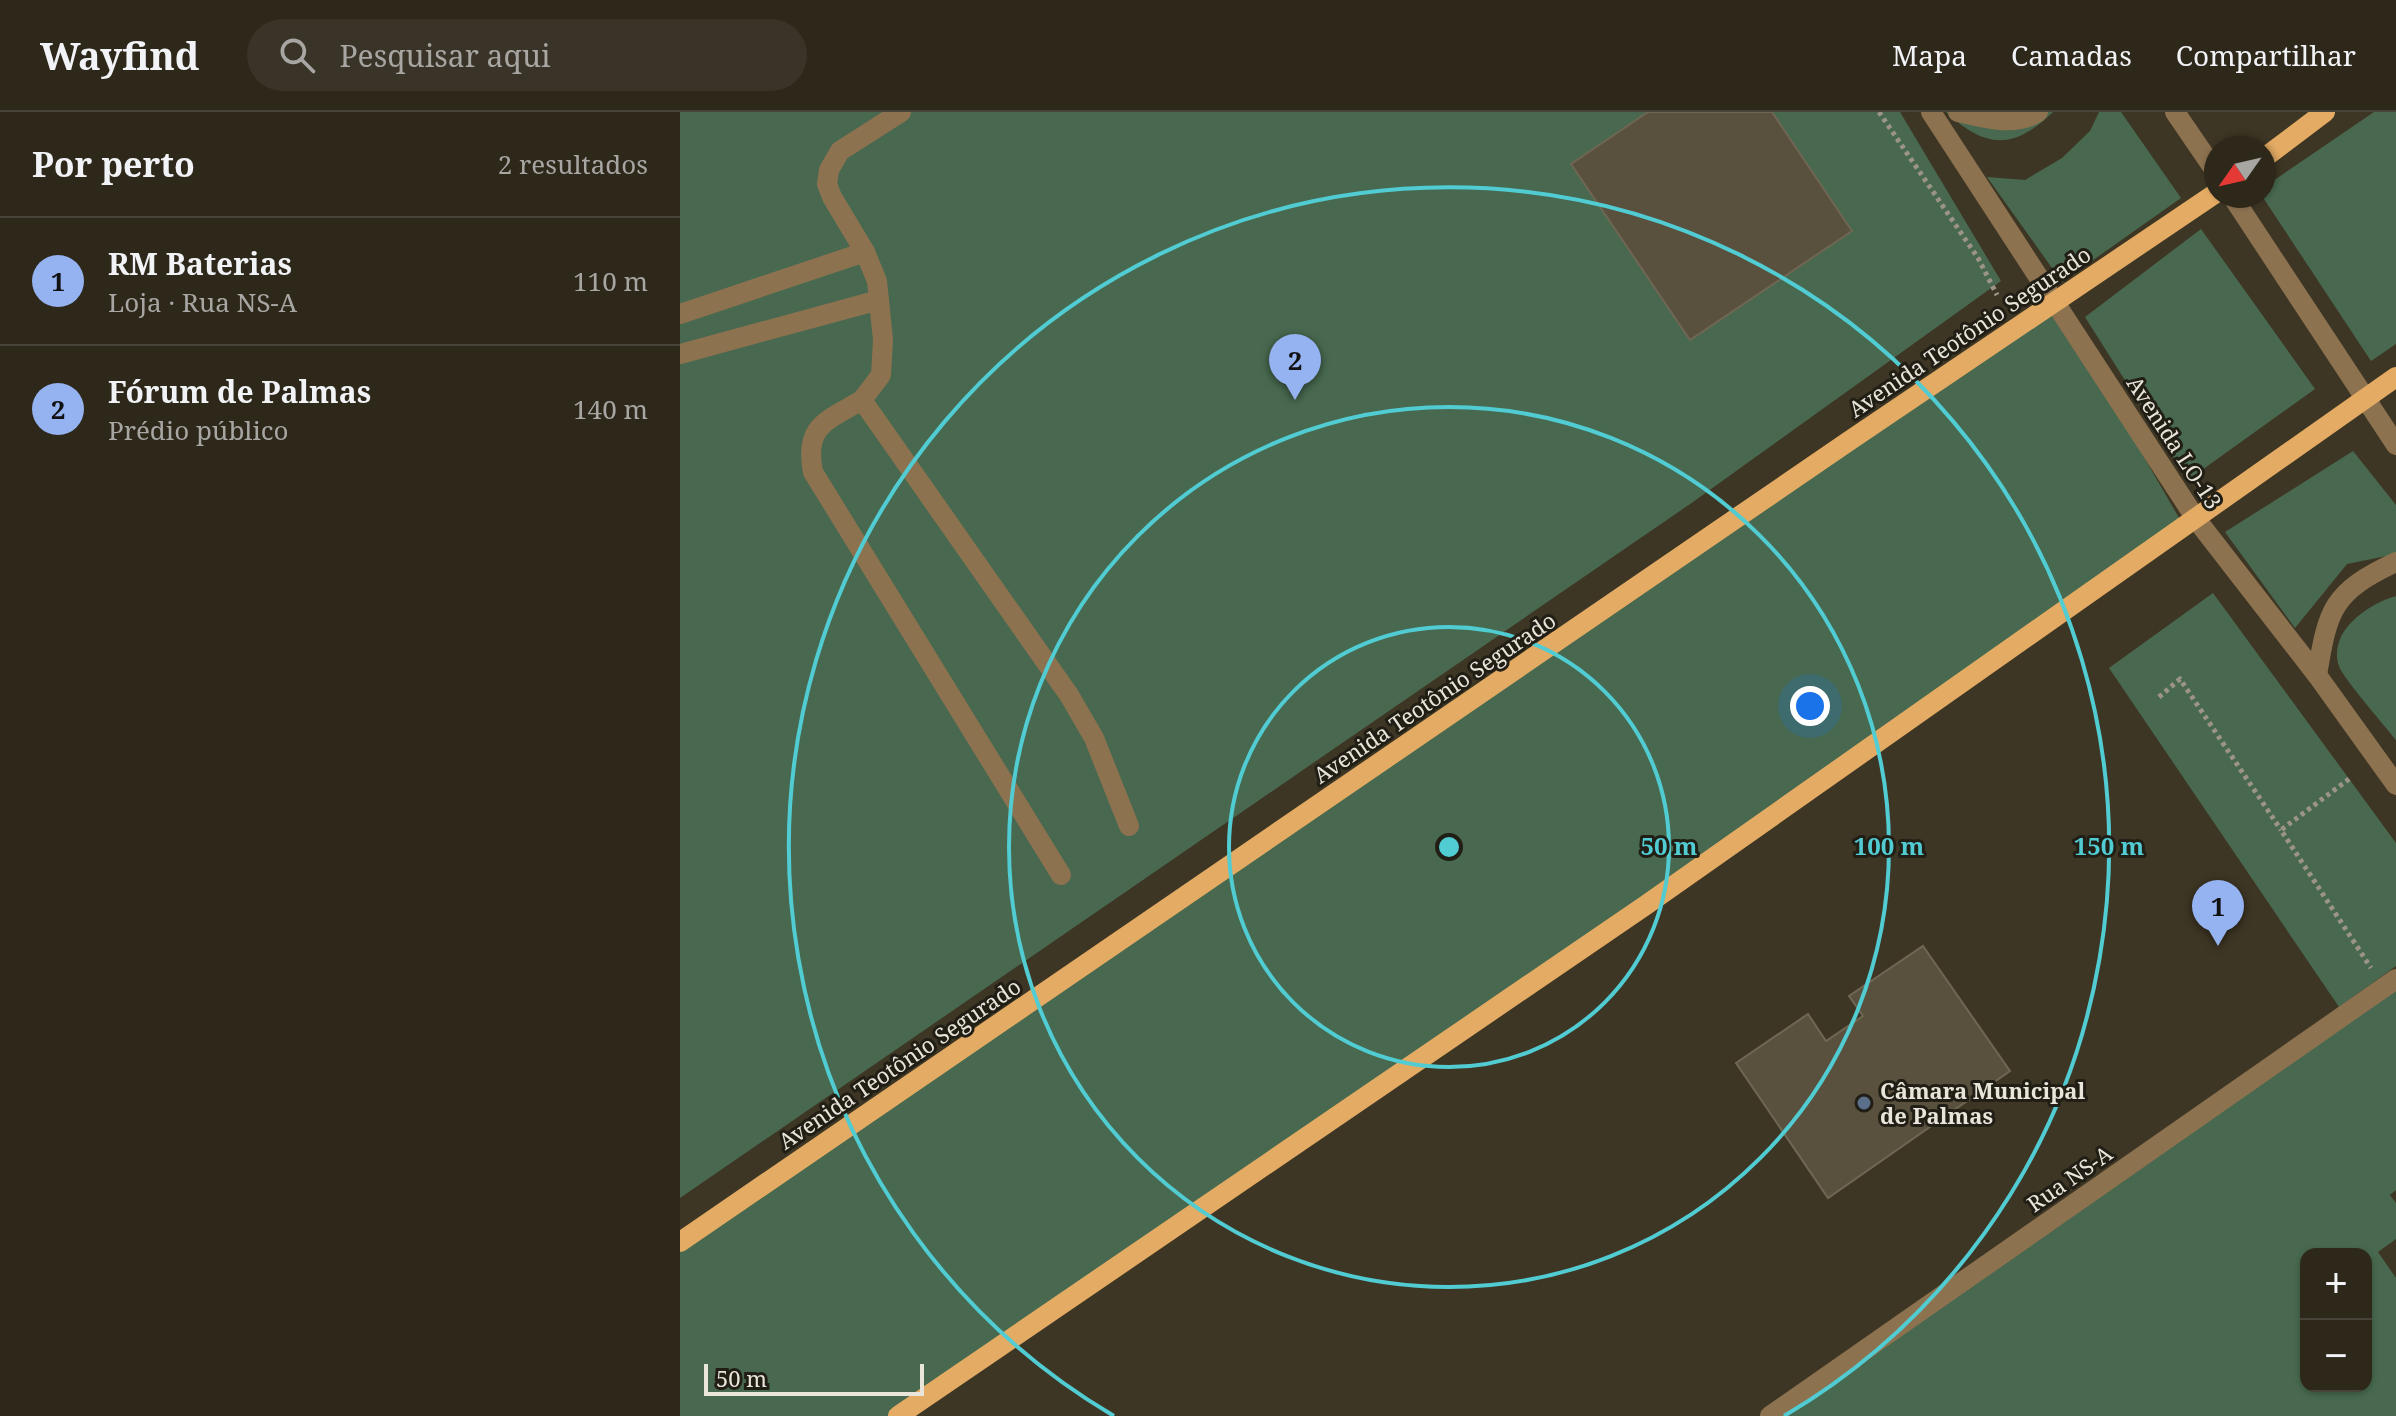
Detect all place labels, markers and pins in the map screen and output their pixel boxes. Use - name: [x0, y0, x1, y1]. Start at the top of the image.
- pin: 2: [1269, 334, 1321, 400]
- centre of rings: [1435, 833, 1463, 861]
- pin: 1: [2192, 880, 2244, 946]
- place label: Câmara Municipal de Palmas: [1880, 1075, 2086, 1130]
- marker: Câmara Municipal de Palmas: [1855, 1094, 1873, 1112]

